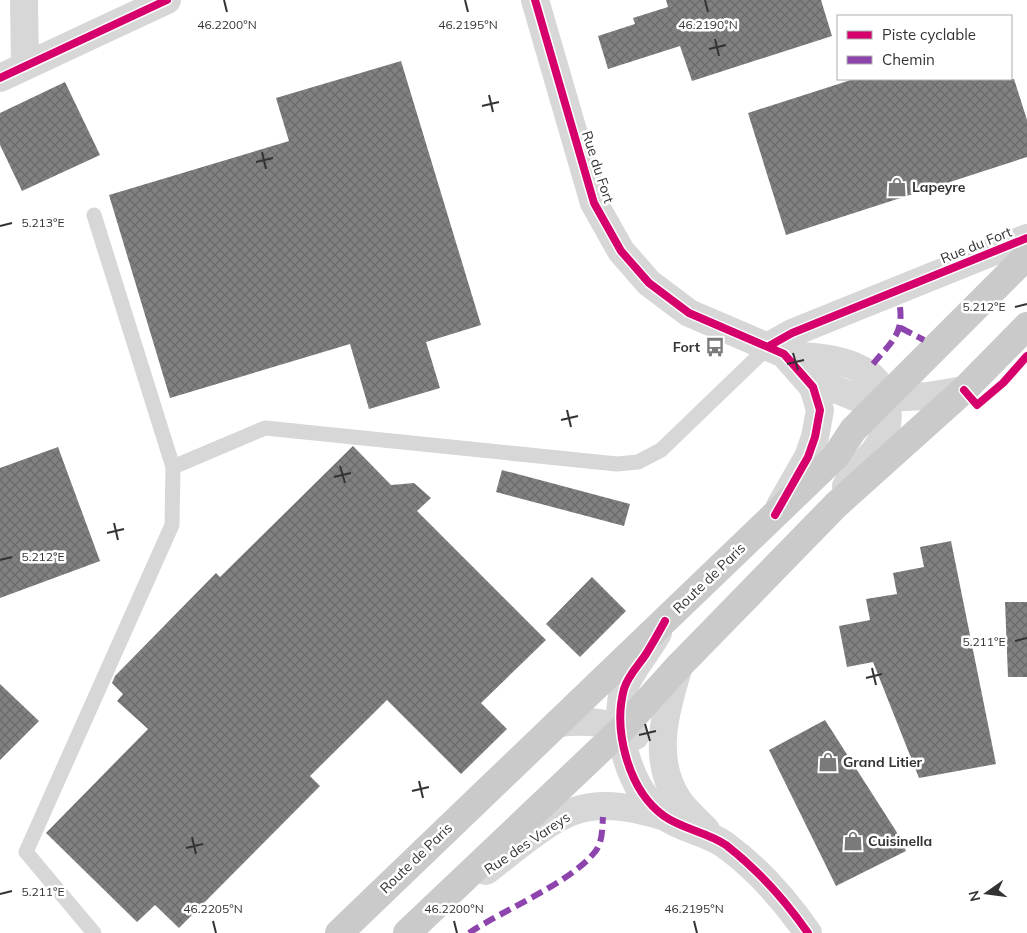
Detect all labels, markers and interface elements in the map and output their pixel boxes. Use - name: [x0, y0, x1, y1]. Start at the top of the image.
- legend: [837, 15, 1012, 80]
- text: 46.2200°N: [197, 17, 257, 32]
- text: 46.2195°N: [438, 17, 498, 32]
- text: 46.2190°N: [678, 17, 738, 32]
- text: Piste cyclable: [882, 25, 976, 44]
- text: Chemin: [882, 50, 935, 69]
- street label: Rue du Fort: [578, 128, 618, 206]
- shop icon: Lapeyre: [886, 176, 908, 198]
- place label: Lapeyre: [912, 178, 966, 196]
- text: 5.213°E: [21, 215, 65, 230]
- street label: Rue du Fort: [938, 223, 1014, 267]
- text: 5.212°E: [962, 299, 1006, 314]
- bus stop icon: Fort: [704, 336, 726, 358]
- place label: Fort: [673, 338, 701, 356]
- street label: Route de Paris: [669, 539, 749, 617]
- text: 5.212°E: [21, 549, 65, 564]
- text: 5.211°E: [962, 634, 1006, 649]
- shop icon: Grand Litier: [817, 751, 839, 773]
- place label: Grand Litier: [843, 753, 923, 771]
- street label: Rue des Vareys: [481, 808, 573, 878]
- street label: Route de Paris: [376, 819, 456, 897]
- shop icon: Cuisinella: [842, 830, 864, 852]
- place label: Cuisinella: [868, 832, 932, 850]
- north arrow: [962, 868, 1012, 918]
- text: 5.211°E: [21, 884, 65, 899]
- text: N: [964, 889, 984, 903]
- text: 46.2205°N: [183, 901, 243, 916]
- text: 46.2200°N: [424, 901, 484, 916]
- text: 46.2195°N: [664, 901, 724, 916]

